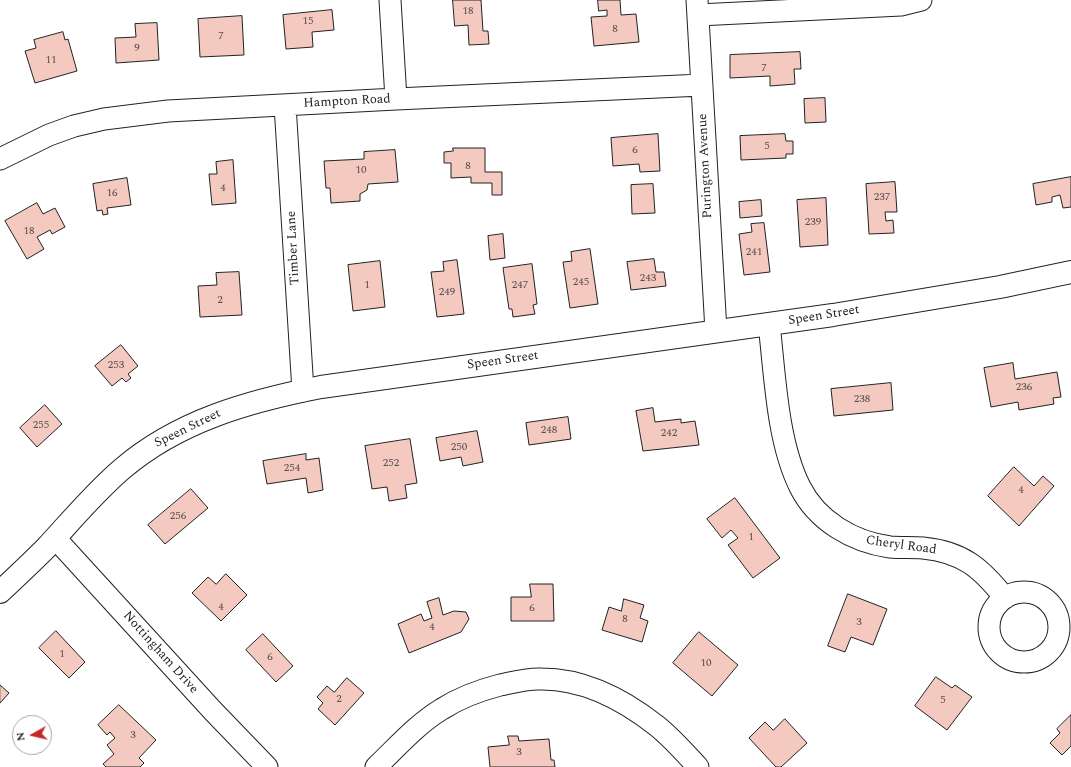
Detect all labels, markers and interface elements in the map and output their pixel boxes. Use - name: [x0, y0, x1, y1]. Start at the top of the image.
- house number: 18: [463, 5, 473, 19]
- house number: 15: [303, 15, 313, 29]
- house number: 8: [612, 23, 618, 37]
- house number: 7: [218, 30, 224, 44]
- house number: 9: [134, 42, 140, 56]
- house number: 11: [46, 54, 56, 68]
- house number: 7: [761, 62, 767, 76]
- street label: Hampton Road: [303, 92, 391, 112]
- street label: Purington Avenue: [695, 113, 717, 219]
- house number: 5: [764, 140, 770, 154]
- house number: 6: [632, 144, 638, 158]
- house number: 8: [465, 160, 471, 174]
- house number: 10: [356, 164, 366, 178]
- house number: 4: [220, 182, 226, 196]
- house number: 16: [107, 187, 117, 201]
- house number: 237: [874, 191, 890, 205]
- street label: Timber Lane: [284, 210, 304, 286]
- house number: 239: [805, 216, 821, 230]
- house number: 18: [24, 225, 34, 239]
- house number: 241: [746, 246, 762, 260]
- house number: 243: [640, 272, 656, 286]
- house number: 245: [573, 276, 589, 290]
- house number: 1: [364, 279, 370, 293]
- house number: 247: [512, 279, 528, 293]
- house number: 249: [439, 286, 455, 300]
- house number: 2: [217, 294, 223, 308]
- street label: Speen Street: [787, 303, 861, 329]
- street label: Speen Street: [466, 348, 540, 374]
- house number: 253: [108, 359, 124, 373]
- house number: 236: [1016, 381, 1032, 395]
- house number: 238: [854, 393, 870, 407]
- street label: Speen Street: [152, 406, 224, 452]
- house number: 255: [33, 419, 49, 433]
- house number: 248: [541, 424, 557, 438]
- house number: 242: [661, 427, 677, 441]
- house number: 250: [451, 441, 467, 455]
- house number: 252: [383, 457, 399, 471]
- house number: 254: [284, 462, 300, 476]
- house number: 4: [1018, 484, 1024, 498]
- house number: 256: [170, 510, 186, 524]
- house number: 1: [748, 531, 754, 545]
- street label: Cheryl Road: [865, 533, 937, 559]
- house number: 4: [218, 601, 224, 615]
- house number: 6: [529, 602, 535, 616]
- street label: Nottingham Drive: [119, 609, 201, 697]
- house number: 8: [622, 613, 628, 627]
- house number: 3: [856, 616, 862, 630]
- house number: 4: [429, 621, 435, 635]
- house number: 1: [59, 648, 65, 662]
- house number: 6: [267, 651, 273, 665]
- house number: 10: [701, 657, 711, 671]
- house number: 2: [336, 693, 342, 707]
- house number: 5: [940, 694, 946, 708]
- north arrow: [12, 715, 52, 755]
- house number: 3: [130, 729, 136, 743]
- text: N: [12, 731, 30, 742]
- house number: 3: [516, 746, 522, 760]

